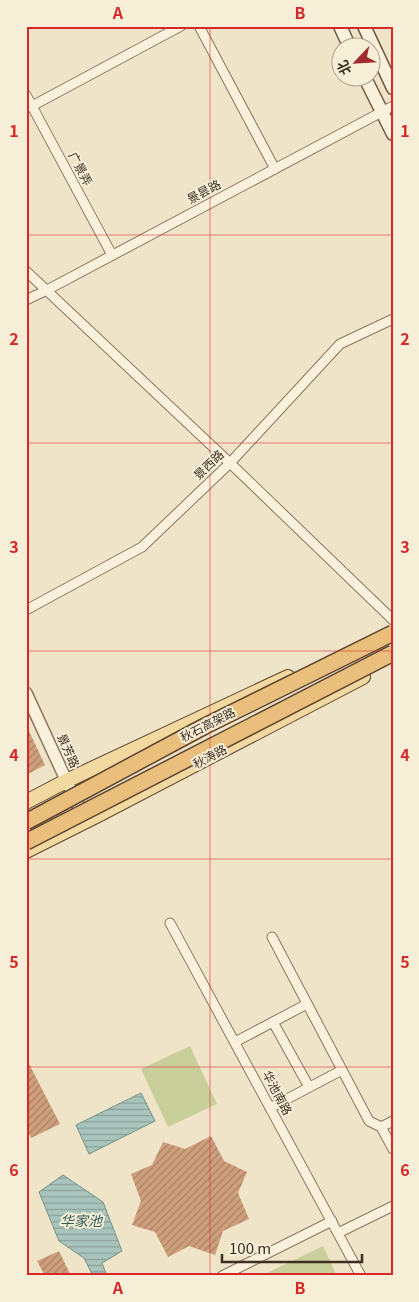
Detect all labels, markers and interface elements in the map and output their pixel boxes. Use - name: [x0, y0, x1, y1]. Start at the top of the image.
- text: A: [112, 0, 124, 24]
- text: B: [295, 0, 306, 24]
- north arrow: [332, 38, 382, 88]
- text: 北: [331, 57, 355, 78]
- text: 1: [9, 118, 19, 142]
- text: 1: [400, 118, 410, 142]
- street label: 广景弄: [65, 148, 97, 188]
- street label: 景昙路: [183, 175, 223, 207]
- text: 2: [9, 326, 19, 350]
- text: 2: [400, 326, 410, 350]
- street label: 景西路: [189, 445, 227, 483]
- text: 3: [9, 534, 19, 558]
- text: 3: [400, 534, 410, 558]
- street label: 秋石高架路: [177, 702, 238, 745]
- street label: 景芳路: [54, 730, 84, 770]
- street label: 秋涛路: [189, 740, 229, 772]
- text: 4: [9, 742, 19, 766]
- text: 4: [400, 742, 410, 766]
- text: 5: [9, 949, 19, 973]
- text: 5: [400, 949, 410, 973]
- street label: 华池南路: [260, 1067, 297, 1117]
- text: 6: [9, 1157, 19, 1181]
- text: 6: [400, 1157, 410, 1181]
- water label: 华家池: [60, 1210, 104, 1230]
- scale bar: [222, 1232, 362, 1264]
- text: 100 m: [229, 1237, 271, 1258]
- text: A: [112, 1275, 124, 1299]
- text: B: [295, 1275, 306, 1299]

